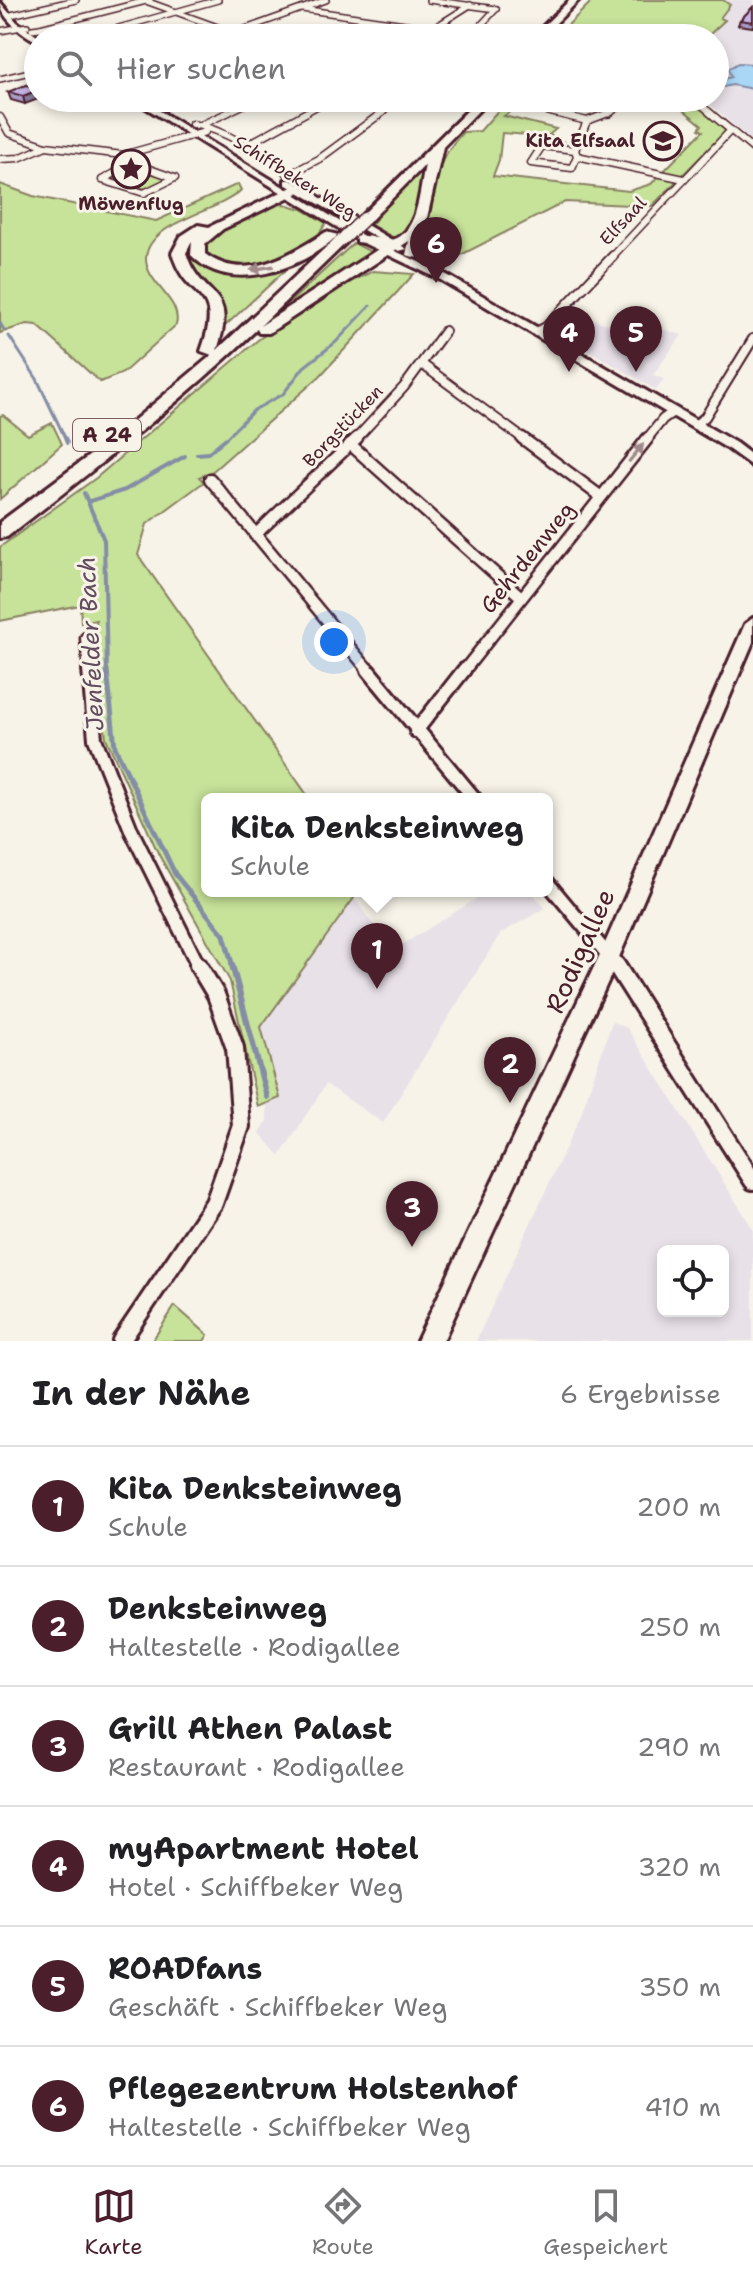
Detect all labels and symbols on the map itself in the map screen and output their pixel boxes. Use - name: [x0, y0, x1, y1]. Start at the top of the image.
- school or university icon: Kita Elfsaal: [642, 120, 684, 162]
- place label: Kita Elfsaal: [525, 129, 635, 153]
- street label: Schiffbeker Weg: [229, 130, 361, 224]
- place icon: Möwenflug: [110, 148, 152, 190]
- street label: Elfsaal: [594, 191, 652, 251]
- place label: Möwenflug: [78, 192, 184, 216]
- pin: 6: [410, 217, 462, 283]
- one-way arrow: [249, 262, 274, 275]
- pin: 4: [543, 306, 595, 372]
- pin: 5: [610, 306, 662, 372]
- street label: Borgstücken: [298, 380, 388, 472]
- road number: A 24: [73, 419, 141, 451]
- one-way arrow: [627, 443, 643, 463]
- street label: Gehrdenweg: [474, 496, 581, 619]
- water label: Jenfelder Bach: [70, 556, 112, 732]
- your location: [314, 622, 354, 662]
- street label: Rodigallee: [537, 883, 623, 1019]
- pin: 1: [351, 923, 403, 989]
- pin: 2: [484, 1037, 536, 1103]
- pin: 3: [386, 1181, 438, 1247]

